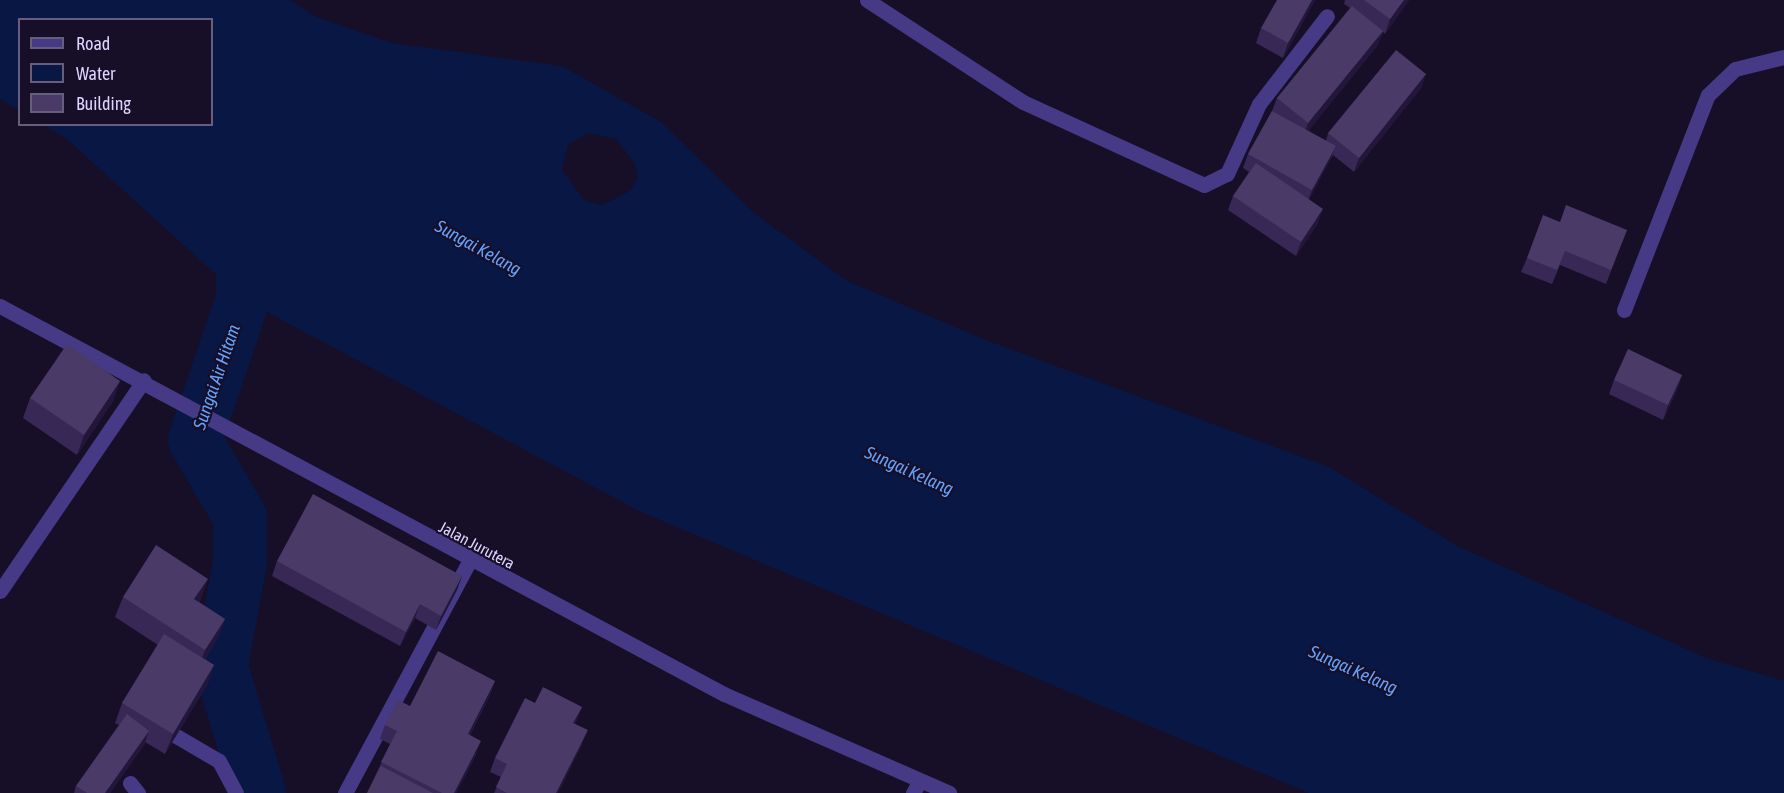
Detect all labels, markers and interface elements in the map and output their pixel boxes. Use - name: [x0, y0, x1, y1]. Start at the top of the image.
- legend: [18, 18, 213, 126]
- text: Road: [76, 33, 110, 54]
- text: Water: [76, 63, 115, 84]
- text: Building: [76, 93, 131, 114]
- water label: Sungai Kelang: [431, 216, 525, 280]
- water label: Sungai Air Hitam: [189, 322, 245, 432]
- water label: Sungai Kelang: [861, 442, 957, 500]
- street label: Jalan Jurutera: [436, 517, 518, 573]
- water label: Sungai Kelang: [1305, 641, 1401, 699]

